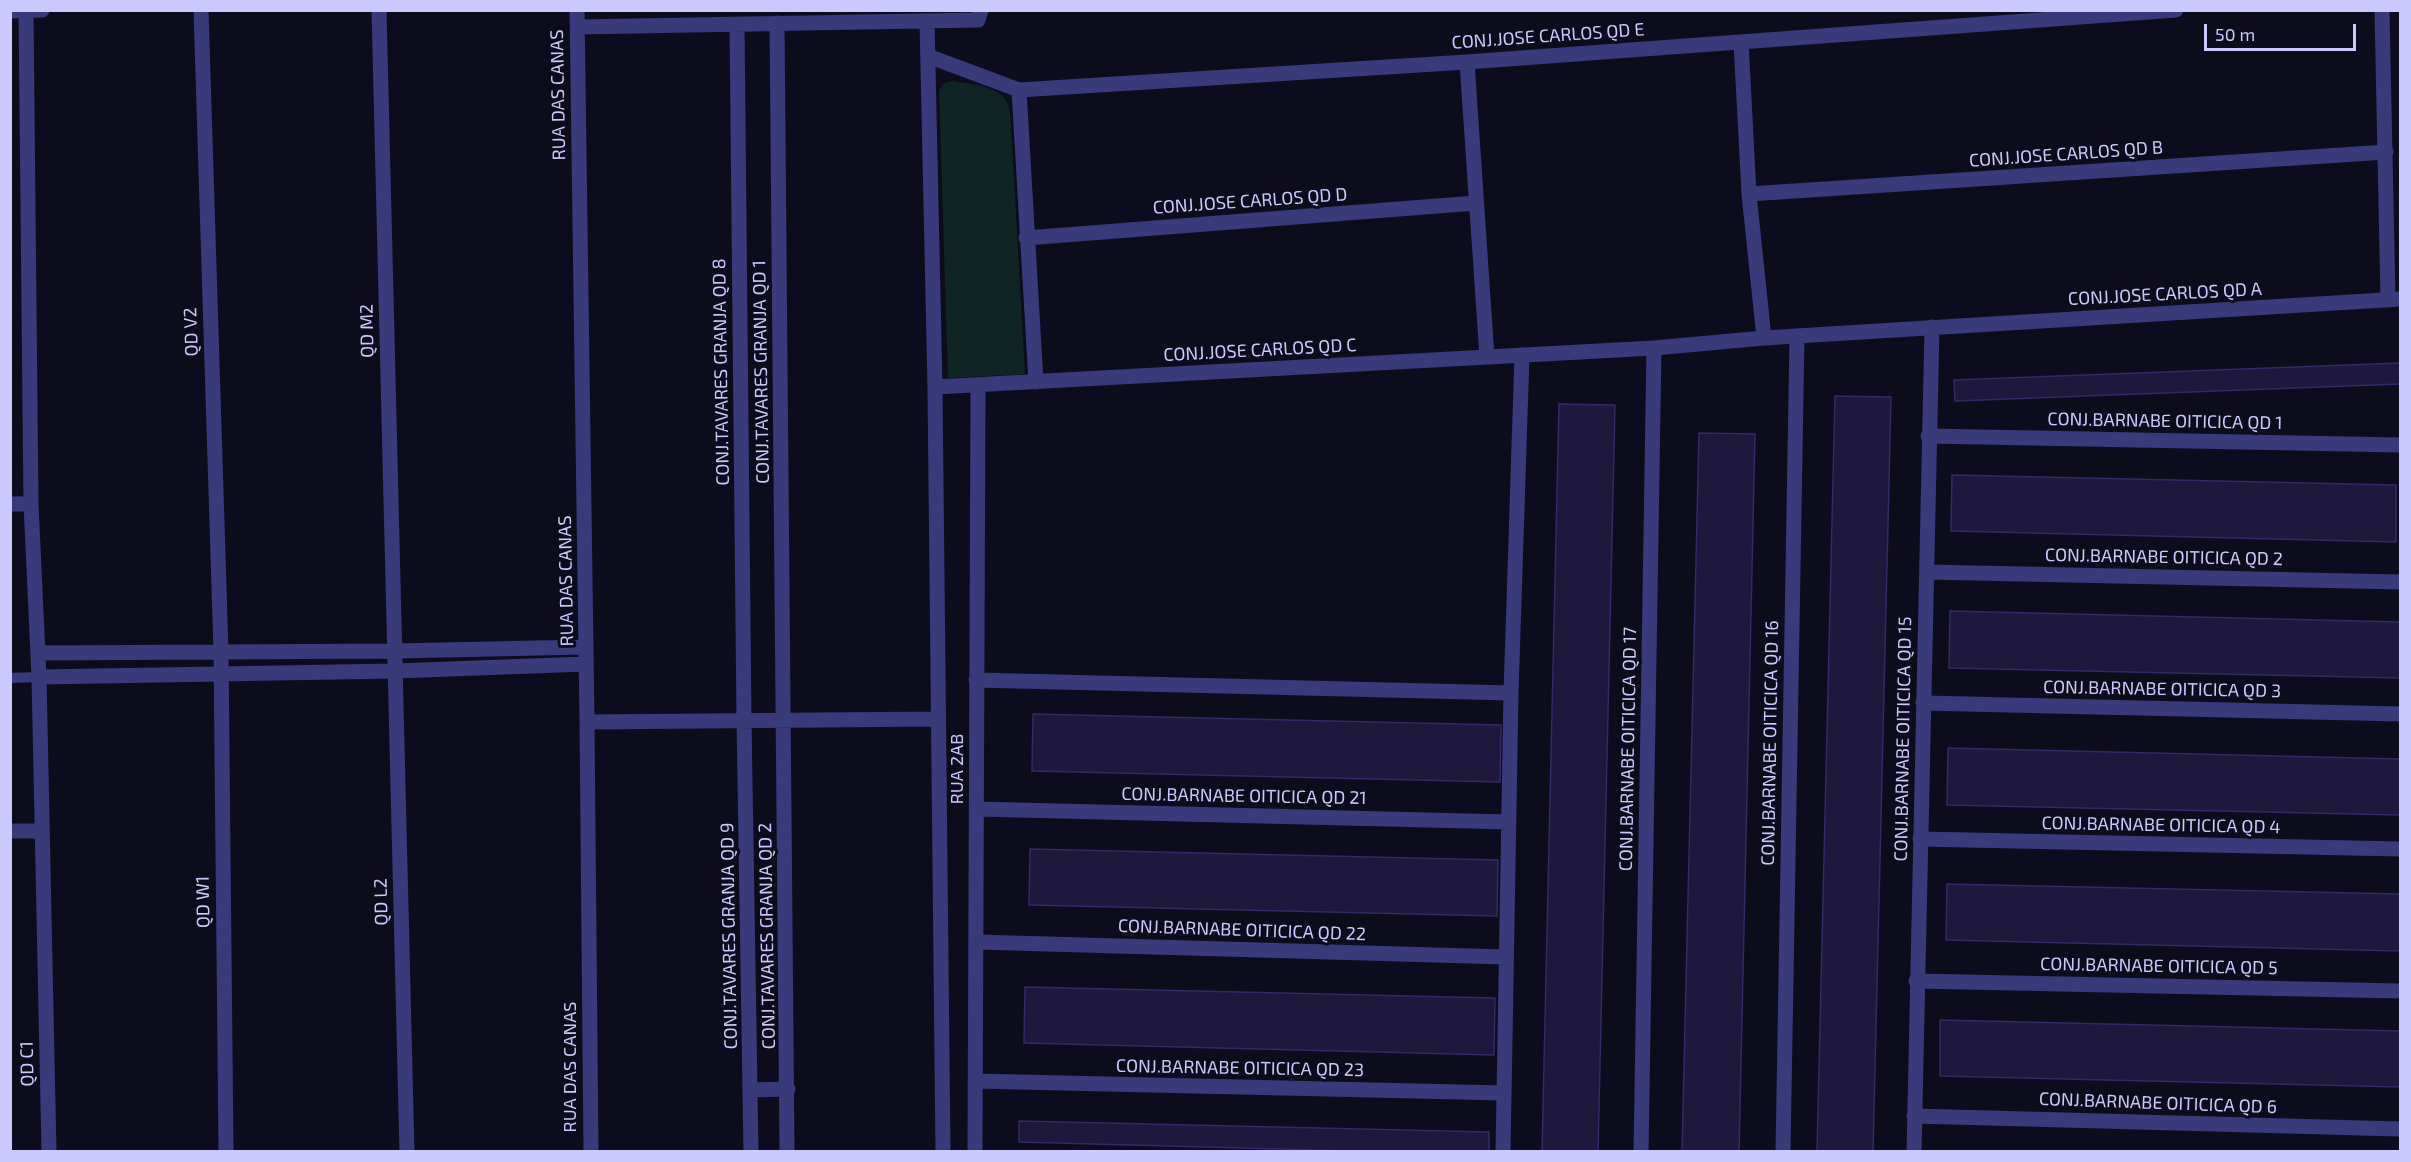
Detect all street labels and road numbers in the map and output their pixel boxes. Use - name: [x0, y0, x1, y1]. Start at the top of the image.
- street label: CONJ.JOSE CARLOS QD E: [1451, 18, 1645, 54]
- street label: RUA DAS CANAS: [546, 29, 570, 161]
- street label: CONJ.JOSE CARLOS QD B: [1968, 136, 2164, 172]
- street label: CONJ.JOSE CARLOS QD D: [1152, 183, 1348, 219]
- street label: CONJ.TAVARES GRANJA QD 8: [708, 258, 734, 486]
- street label: CONJ.TAVARES GRANJA QD 1: [748, 260, 774, 484]
- street label: CONJ.JOSE CARLOS QD A: [2067, 278, 2263, 310]
- street label: QD M2: [356, 304, 378, 358]
- street label: QD V2: [179, 307, 203, 357]
- street label: CONJ.JOSE CARLOS QD C: [1163, 334, 1357, 366]
- street label: CONJ.BARNABE OITICICA QD 1: [2047, 408, 2283, 434]
- street label: RUA DAS CANAS: [554, 515, 578, 647]
- street label: CONJ.BARNABE OITICICA QD 2: [2045, 544, 2283, 570]
- street label: CONJ.BARNABE OITICICA QD 15: [1890, 616, 1916, 862]
- street label: CONJ.BARNABE OITICICA QD 16: [1757, 620, 1783, 866]
- street label: CONJ.BARNABE OITICICA QD 17: [1615, 627, 1641, 871]
- street label: CONJ.BARNABE OITICICA QD 3: [2043, 676, 2281, 702]
- street label: RUA 2AB: [946, 734, 968, 804]
- street label: CONJ.BARNABE OITICICA QD 21: [1121, 783, 1367, 809]
- street label: CONJ.BARNABE OITICICA QD 4: [2041, 812, 2281, 838]
- street label: CONJ.TAVARES GRANJA QD 9: [716, 822, 742, 1050]
- street label: CONJ.TAVARES GRANJA QD 2: [754, 823, 780, 1049]
- street label: QD W1: [192, 876, 214, 928]
- street label: QD L2: [370, 878, 392, 926]
- street label: CONJ.BARNABE OITICICA QD 22: [1118, 915, 1366, 945]
- street label: CONJ.BARNABE OITICICA QD 5: [2040, 953, 2278, 979]
- street label: RUA DAS CANAS: [559, 1002, 581, 1132]
- street label: QD C1: [16, 1041, 38, 1087]
- street label: CONJ.BARNABE OITICICA QD 23: [1116, 1055, 1364, 1081]
- street label: CONJ.BARNABE OITICICA QD 6: [2039, 1088, 2277, 1118]

